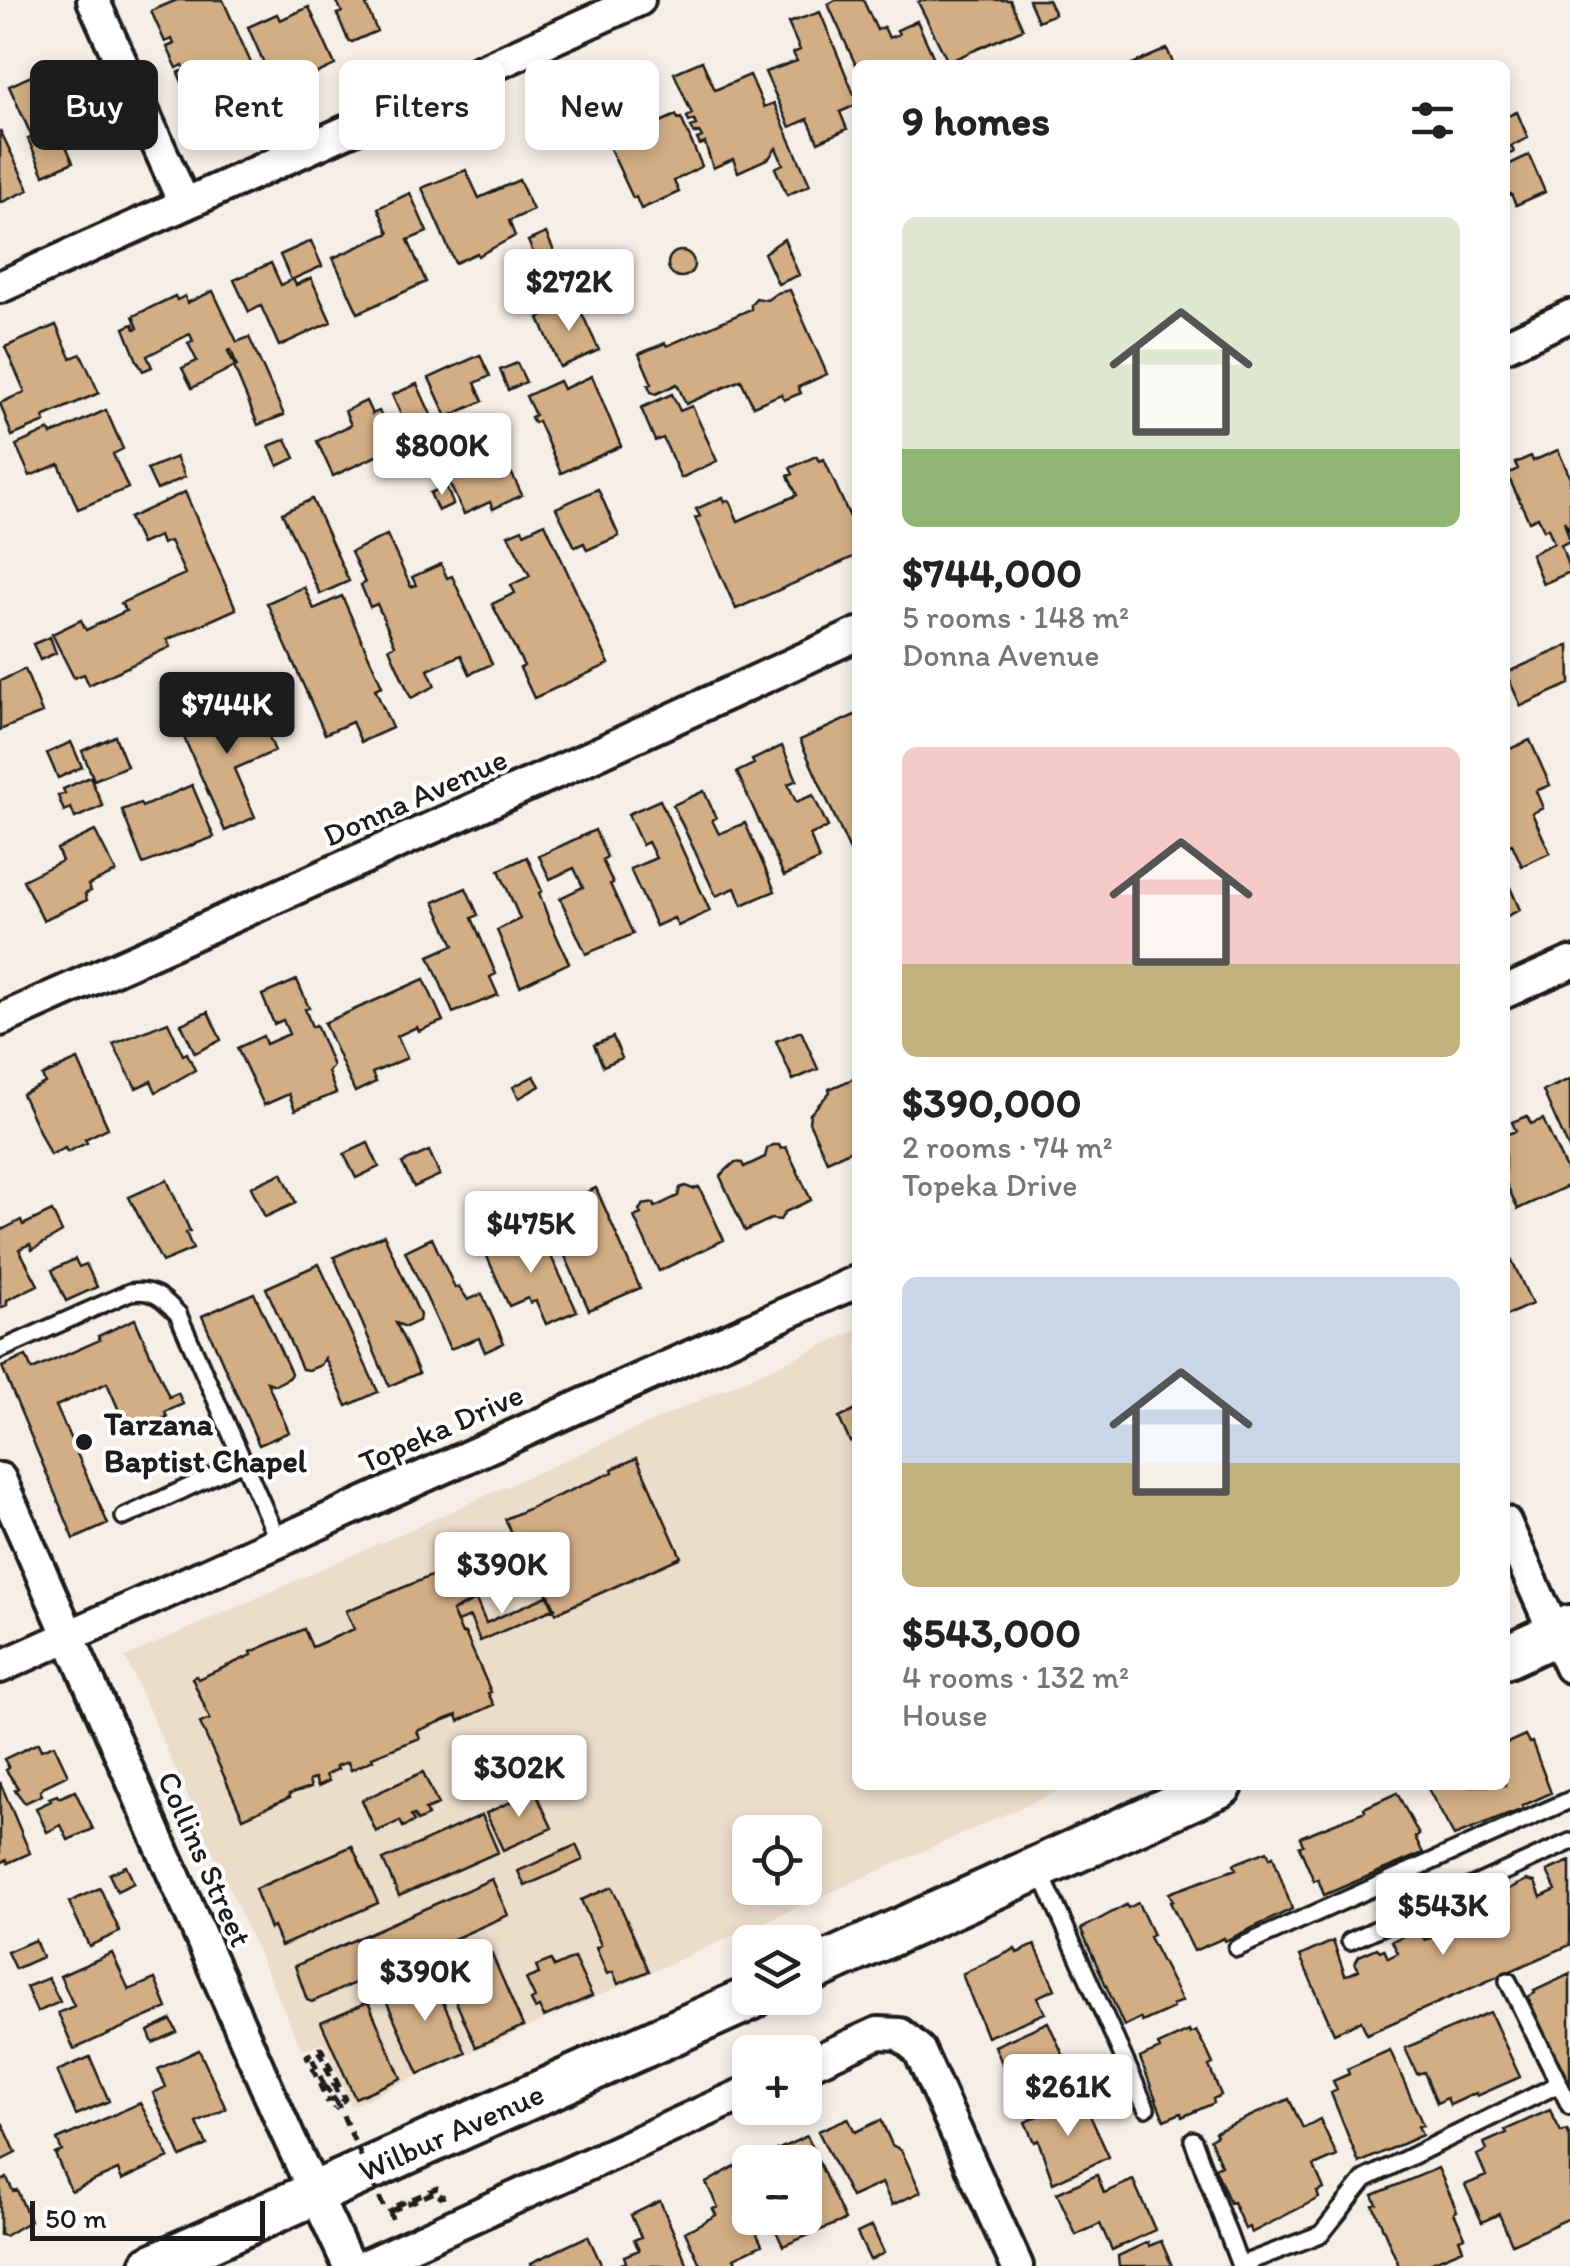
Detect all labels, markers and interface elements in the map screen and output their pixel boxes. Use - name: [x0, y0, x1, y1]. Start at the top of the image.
- chip: Buy: [30, 60, 158, 150]
- chip: Rent: [178, 60, 319, 150]
- chip: Filters: [339, 60, 505, 150]
- chip: New: [525, 60, 659, 150]
- icon: filters: [1405, 93, 1460, 148]
- text: 9 homes: [902, 95, 1050, 146]
- pin: $272K: [499, 249, 639, 334]
- text: $272K: [526, 262, 612, 300]
- icon: home: [1091, 282, 1271, 462]
- pin: $800K: [372, 413, 512, 498]
- text: $800K: [395, 426, 489, 464]
- text: $744,000: [902, 547, 1082, 598]
- text: 5 rooms · 148 m²: [902, 598, 1129, 636]
- text: Donna Avenue: [902, 636, 1099, 674]
- pin: $744K: [157, 672, 297, 757]
- text: $744K: [181, 685, 273, 723]
- street label: Donna Avenue: [317, 740, 513, 854]
- icon: home: [1091, 812, 1271, 992]
- text: $390,000: [902, 1077, 1082, 1128]
- text: 2 rooms · 74 m²: [902, 1128, 1113, 1166]
- text: Topeka Drive: [902, 1166, 1078, 1204]
- pin: $475K: [461, 1191, 601, 1276]
- text: $475K: [487, 1204, 575, 1242]
- icon: home: [1091, 1342, 1271, 1522]
- street label: Topeka Drive: [353, 1375, 529, 1481]
- place label: Tarzana Baptist Chapel: [103, 1405, 308, 1480]
- marker: Tarzana Baptist Chapel: [73, 1431, 95, 1453]
- pin: $390K: [432, 1532, 572, 1617]
- text: $390K: [457, 1545, 547, 1583]
- text: $543,000: [902, 1607, 1081, 1658]
- text: 4 rooms · 132 m²: [902, 1658, 1129, 1696]
- text: House: [902, 1696, 988, 1734]
- pin: $302K: [449, 1735, 589, 1820]
- text: $302K: [474, 1748, 564, 1786]
- street label: Collins Street: [149, 1765, 261, 1953]
- map controls: [732, 1815, 822, 2235]
- button: locate: [732, 1815, 822, 1905]
- pin: $543K: [1373, 1873, 1513, 1958]
- text: $543K: [1398, 1886, 1488, 1924]
- button: layers: [732, 1925, 822, 2015]
- pin: $390K: [355, 1939, 495, 2024]
- text: $390K: [380, 1952, 470, 1990]
- button: +: [732, 2035, 822, 2125]
- pin: $261K: [998, 2054, 1138, 2139]
- text: $261K: [1025, 2067, 1111, 2105]
- street label: Wilbur Avenue: [352, 2074, 550, 2190]
- button: −: [732, 2145, 822, 2235]
- scale bar: [30, 2196, 265, 2240]
- text: 50 m: [45, 2201, 107, 2235]

